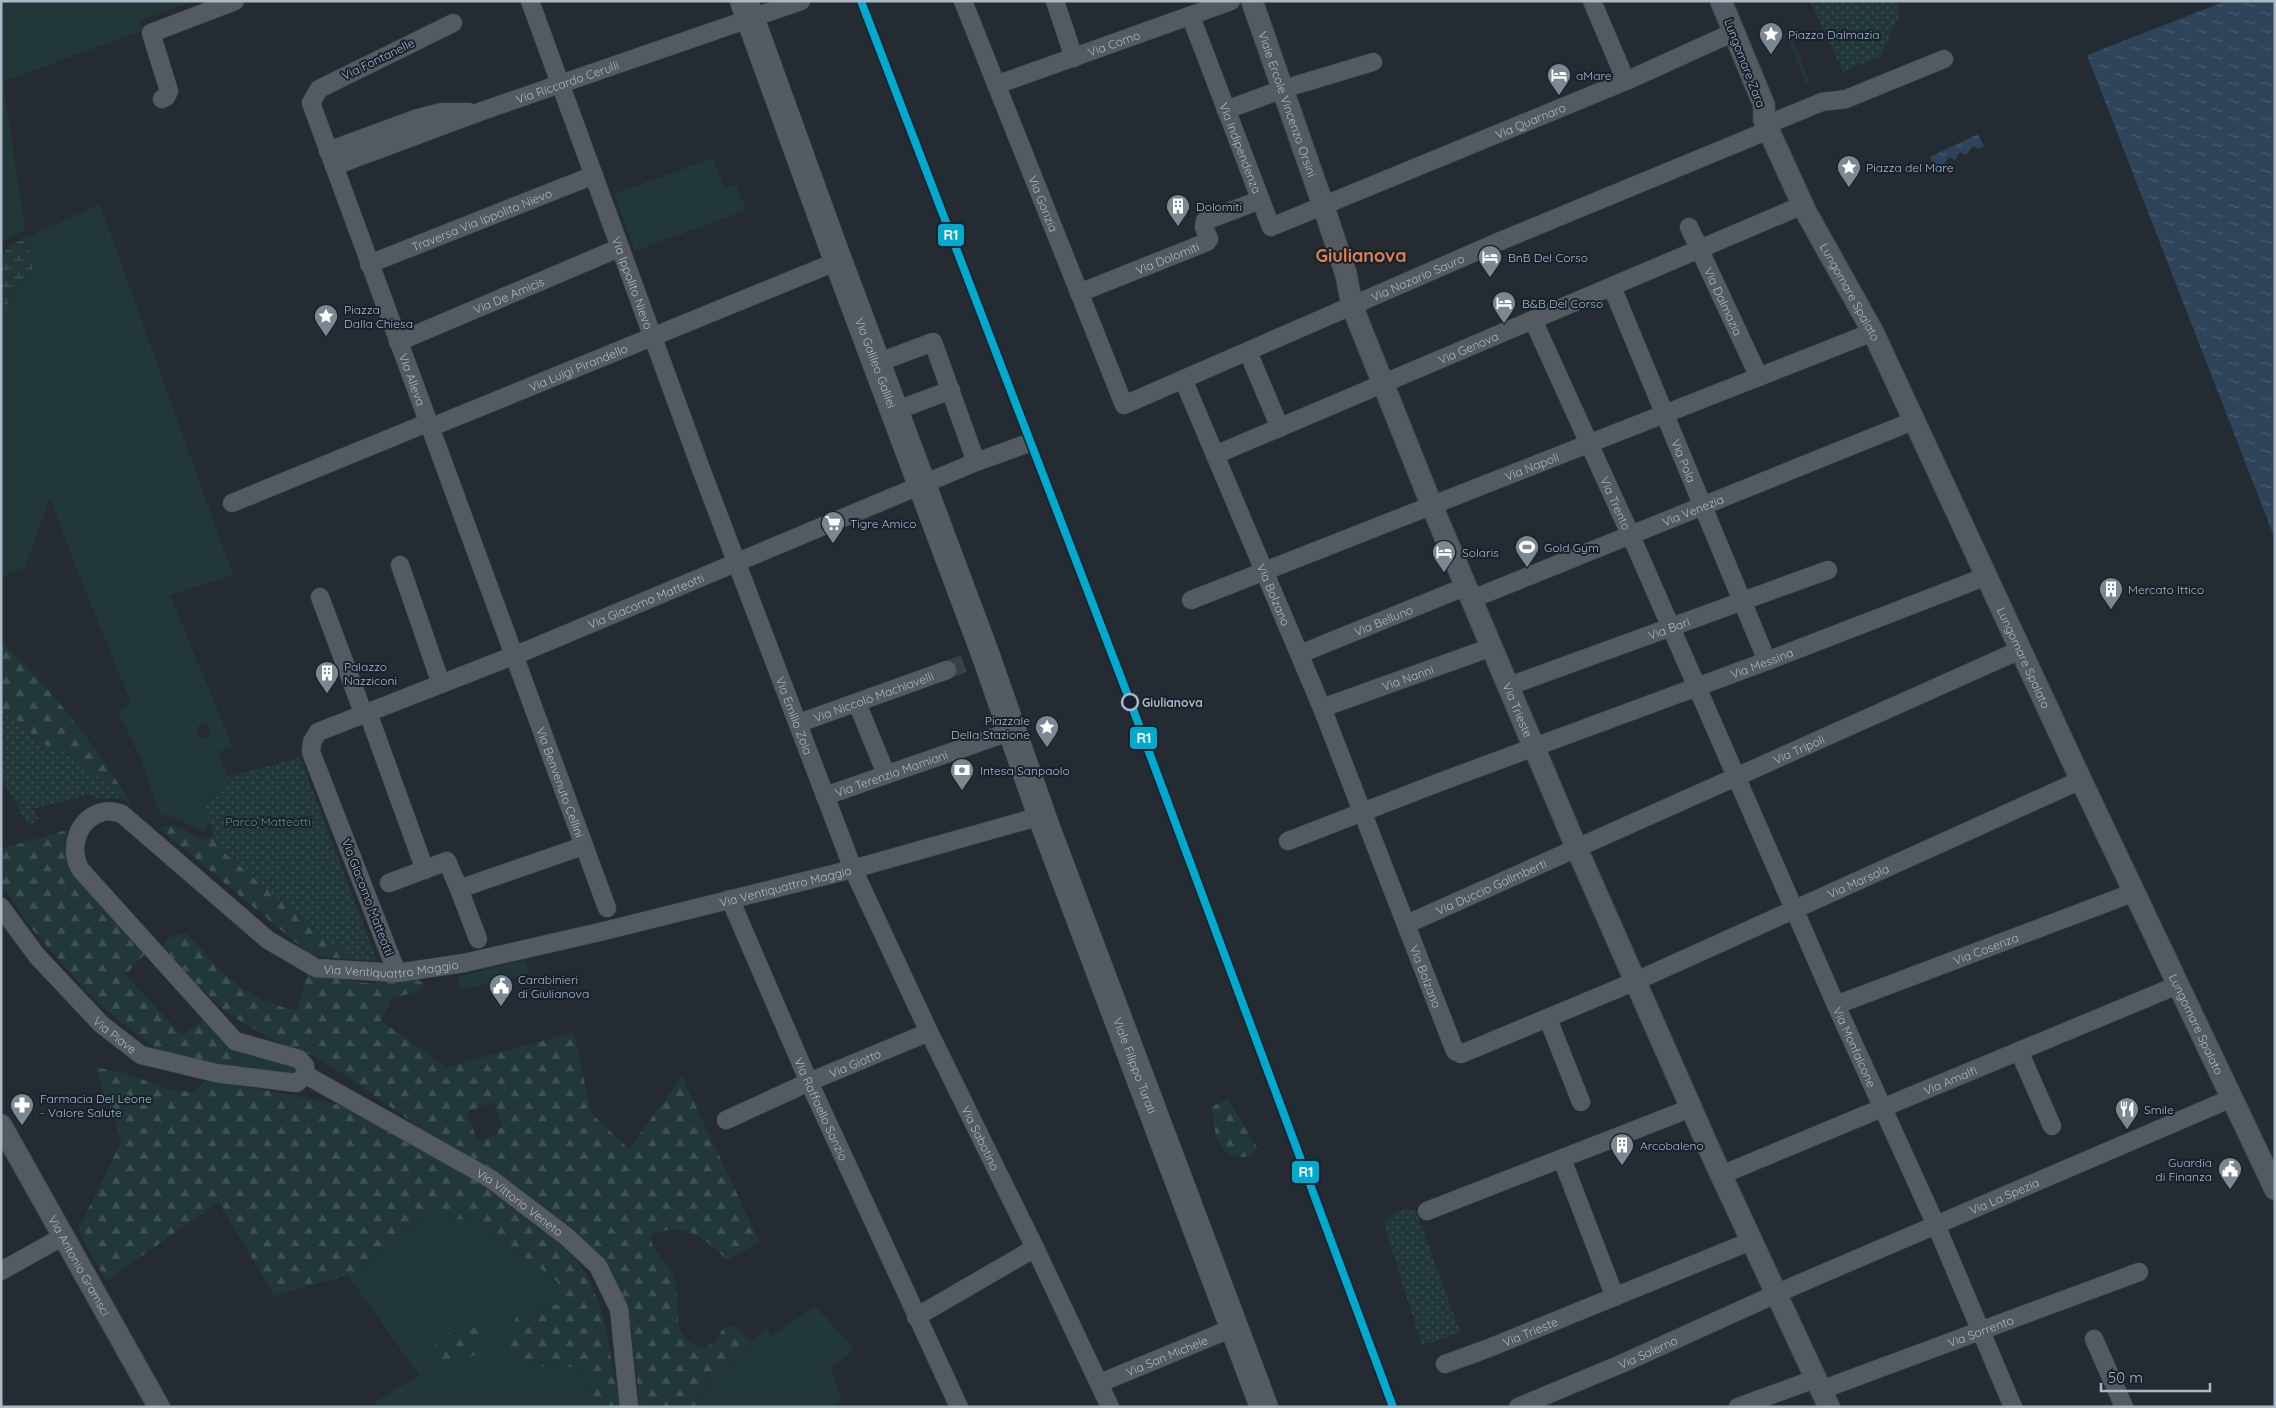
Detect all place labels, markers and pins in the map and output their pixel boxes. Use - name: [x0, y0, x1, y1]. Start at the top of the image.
- place icon: Piazza Dalmazia: [1758, 21, 1784, 55]
- place label: Piazza Dalmazia: [1788, 27, 1880, 42]
- hotel icon: aMare: [1546, 62, 1572, 96]
- place label: aMare: [1576, 68, 1612, 83]
- place icon: Piazza del Mare: [1836, 154, 1862, 188]
- place label: Piazza del Mare: [1866, 160, 1954, 175]
- building icon: Dolomiti: [1165, 193, 1191, 227]
- place label: Dolomiti: [1196, 199, 1242, 214]
- hotel icon: BnB Del Corso: [1477, 244, 1503, 278]
- place label: BnB Del Corso: [1508, 250, 1588, 265]
- hotel icon: B&B Del Corso: [1491, 290, 1517, 324]
- place label: B&B Del Corso: [1522, 296, 1603, 311]
- place label: Piazza Dalla Chiesa: [344, 302, 413, 331]
- place icon: Piazza Dalla Chiesa: [313, 303, 339, 337]
- supermarket icon: Tigre Amico: [820, 510, 846, 544]
- place label: Tigre Amico: [850, 516, 916, 531]
- sports icon: Gold Gym: [1514, 534, 1540, 568]
- hotel icon: Solaris: [1431, 539, 1457, 573]
- place label: Gold Gym: [1544, 540, 1599, 555]
- place label: Solaris: [1462, 545, 1499, 560]
- building icon: Mercato Ittico: [2098, 576, 2124, 610]
- place label: Mercato Ittico: [2128, 582, 2204, 597]
- place label: Palazzo Nazziconi: [344, 659, 397, 688]
- building icon: Palazzo Nazziconi: [314, 660, 340, 694]
- marker: Giulianova: [1121, 693, 1139, 711]
- place label: Giulianova: [1142, 695, 1203, 710]
- place label: Piazzale Della Stazione: [951, 713, 1030, 742]
- place icon: Piazzale Della Stazione: [1034, 714, 1060, 748]
- bank icon: Intesa Sanpaolo: [949, 757, 975, 791]
- place label: Intesa Sanpaolo: [980, 763, 1070, 778]
- place label: Carabinieri di Giulianova: [518, 972, 589, 1001]
- public building icon: Carabinieri di Giulianova: [488, 973, 514, 1007]
- place label: Farmacia Del Leone - Valore Salute: [40, 1091, 152, 1120]
- pharmacy icon: Farmacia Del Leone - Valore Salute: [9, 1092, 35, 1126]
- restaurant icon: Smile: [2114, 1096, 2140, 1130]
- place label: Smile: [2144, 1102, 2174, 1117]
- building icon: Arcobaleno: [1609, 1132, 1635, 1166]
- place label: Arcobaleno: [1640, 1138, 1704, 1153]
- place label: Guardia di Finanza: [2155, 1155, 2212, 1184]
- public building icon: Guardia di Finanza: [2217, 1156, 2243, 1190]

